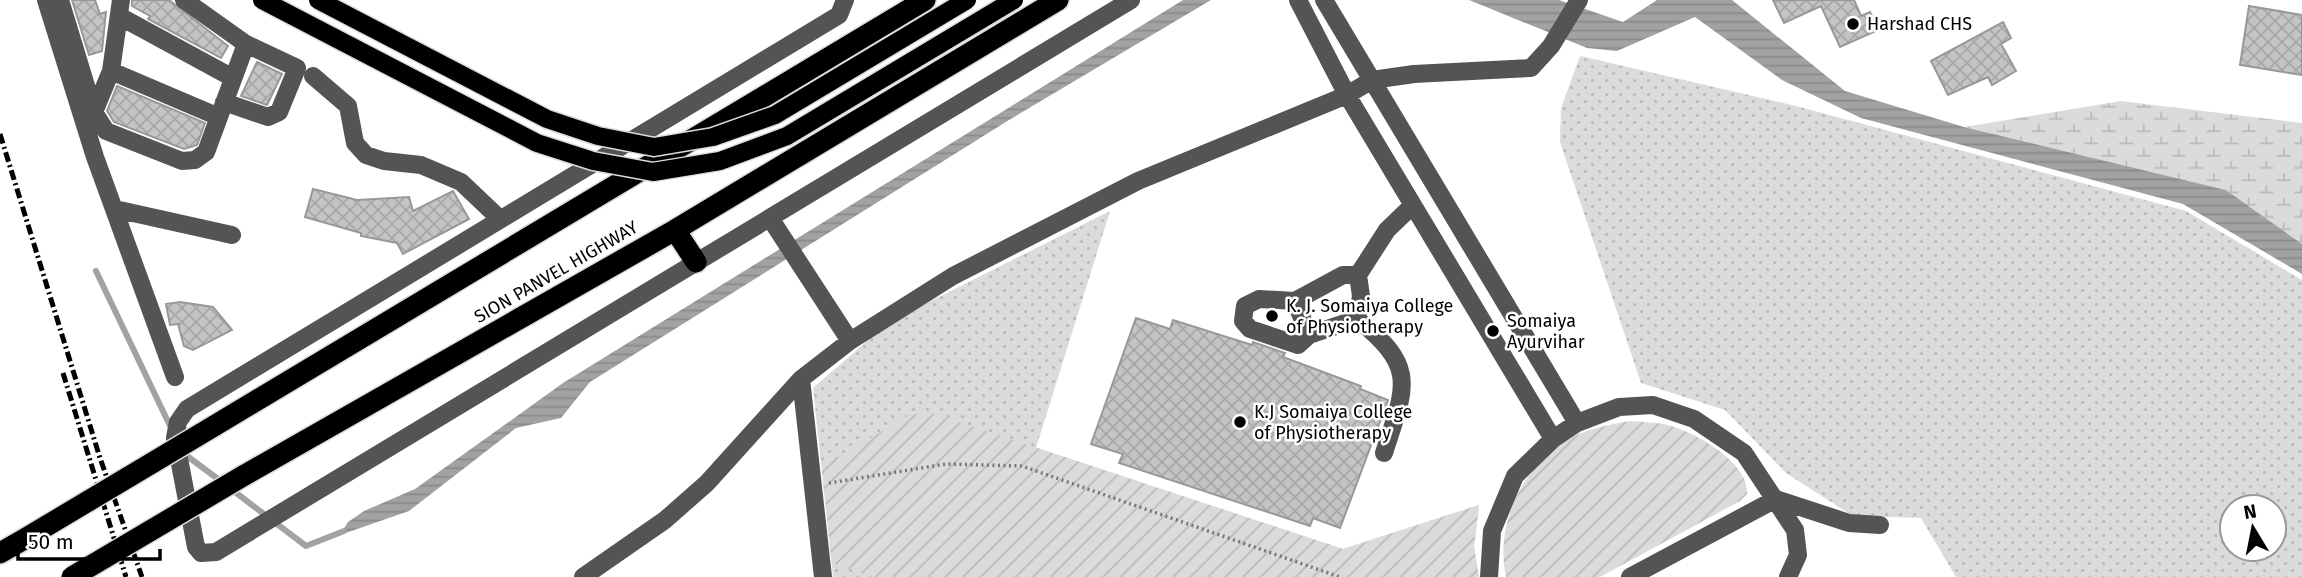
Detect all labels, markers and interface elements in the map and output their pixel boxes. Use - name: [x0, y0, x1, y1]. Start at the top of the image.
- place label: Harshad CHS: [1867, 13, 1972, 35]
- marker: Harshad CHS: [1845, 16, 1861, 32]
- street label: SION PANVEL HIGHWAY: [470, 216, 642, 328]
- place label: K. J. Somaiya College of Physiotherapy: [1286, 295, 1453, 338]
- marker: K. J. Somaiya College of Physiotherapy: [1264, 308, 1280, 324]
- place label: Somaiya Ayurvihar: [1507, 310, 1585, 353]
- marker: Somaiya Ayurvihar: [1485, 323, 1501, 339]
- place label: K.J Somaiya College of Physiotherapy: [1254, 401, 1412, 444]
- marker: K.J Somaiya College of Physiotherapy: [1232, 414, 1248, 430]
- north arrow: [2218, 493, 2288, 563]
- text: N: [2242, 499, 2258, 524]
- scale bar: [18, 518, 159, 562]
- text: 50 m: [28, 529, 74, 555]

